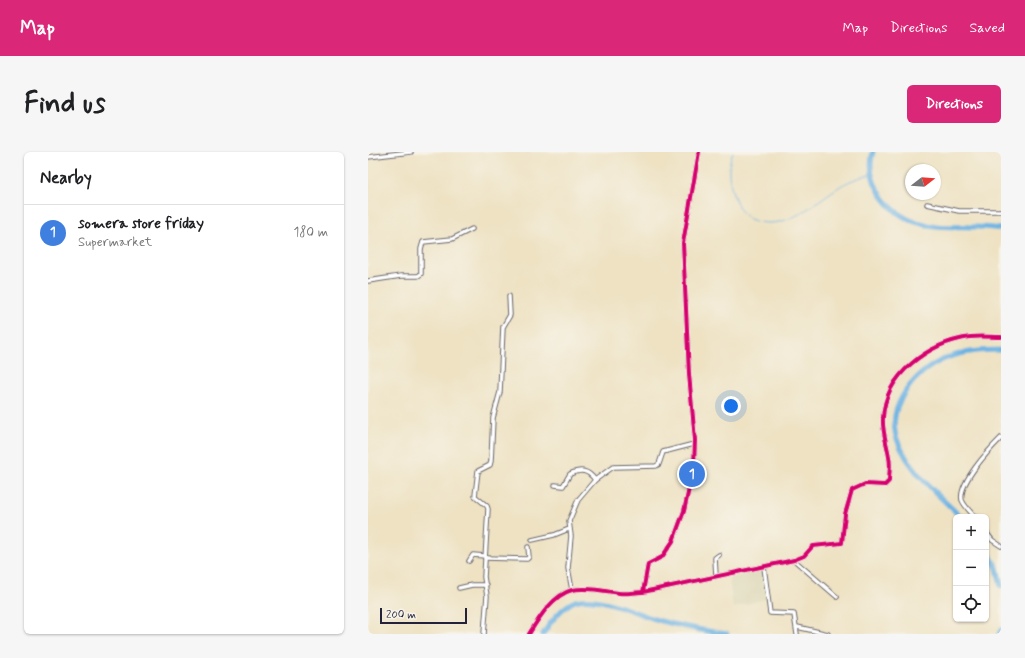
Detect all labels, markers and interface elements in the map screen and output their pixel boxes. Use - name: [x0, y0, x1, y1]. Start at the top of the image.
- text: Map: [20, 16, 55, 41]
- text: Map: [842, 19, 868, 37]
- text: Directions: [890, 19, 948, 37]
- text: Saved: [970, 19, 1005, 37]
- button: Directions: [907, 85, 1001, 123]
- text: Find us: [24, 86, 105, 123]
- north arrow: [905, 164, 941, 200]
- text: Nearby: [40, 167, 92, 189]
- text: somera store friday: [78, 214, 204, 234]
- text: 1: [50, 224, 56, 241]
- text: 180 m: [293, 224, 328, 241]
- text: Supermarket: [78, 234, 152, 251]
- your location: [721, 396, 741, 416]
- pin: 1: [679, 459, 705, 489]
- map controls: [953, 514, 989, 622]
- button: +: [953, 514, 989, 550]
- button: −: [953, 550, 989, 586]
- button: locate: [953, 586, 989, 622]
- scale bar: [380, 606, 467, 625]
- text: 200 m: [386, 608, 416, 622]

